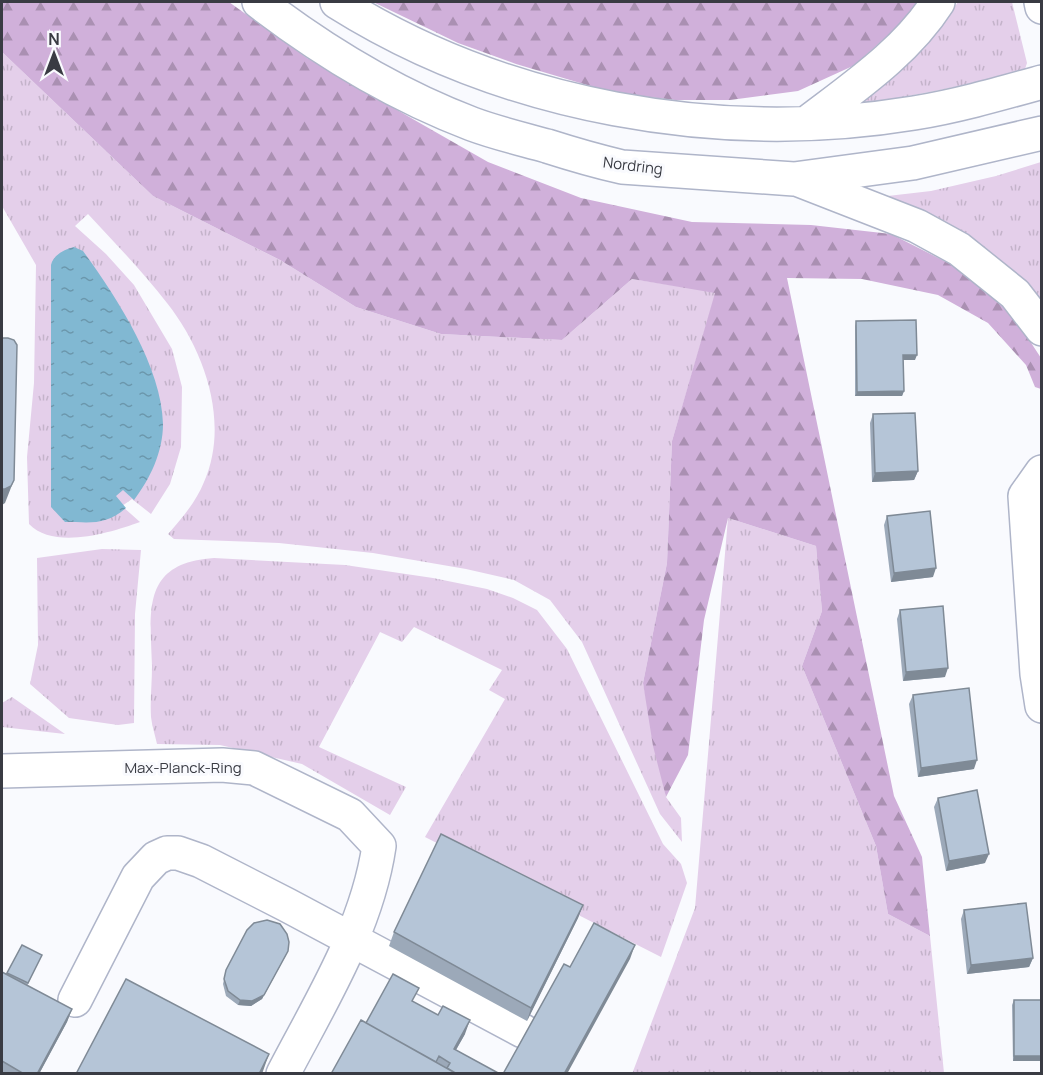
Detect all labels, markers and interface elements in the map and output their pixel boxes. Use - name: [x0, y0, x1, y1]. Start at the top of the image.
- north arrow: [24, 24, 84, 84]
- text: N: [48, 28, 60, 50]
- street label: Nordring: [602, 151, 664, 180]
- street label: Max-Planck-Ring: [124, 757, 242, 778]

